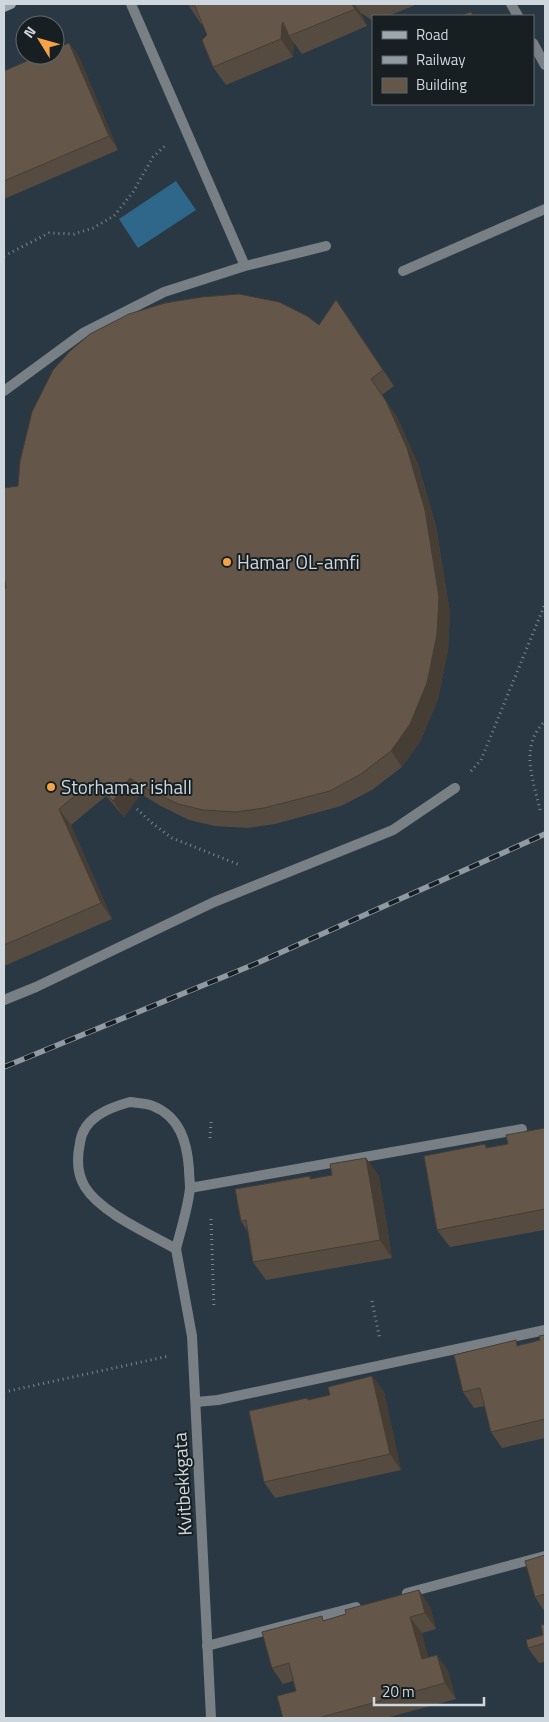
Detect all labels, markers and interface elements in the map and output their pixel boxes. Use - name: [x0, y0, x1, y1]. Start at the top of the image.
- north arrow: [15, 15, 65, 65]
- legend: [372, 15, 534, 105]
- text: N: [18, 22, 41, 42]
- text: Road: [416, 23, 448, 46]
- text: Railway: [416, 48, 466, 71]
- text: Building: [416, 73, 467, 96]
- place label: Hamar OL-amfi: [237, 547, 360, 576]
- marker: Hamar OL-amfi: [221, 556, 233, 568]
- place label: Storhamar ishall: [61, 772, 192, 801]
- marker: Storhamar ishall: [45, 781, 57, 793]
- street label: Kvitbekkgata: [164, 1431, 199, 1536]
- scale bar: [374, 1674, 484, 1706]
- text: 20 m: [382, 1680, 415, 1703]

